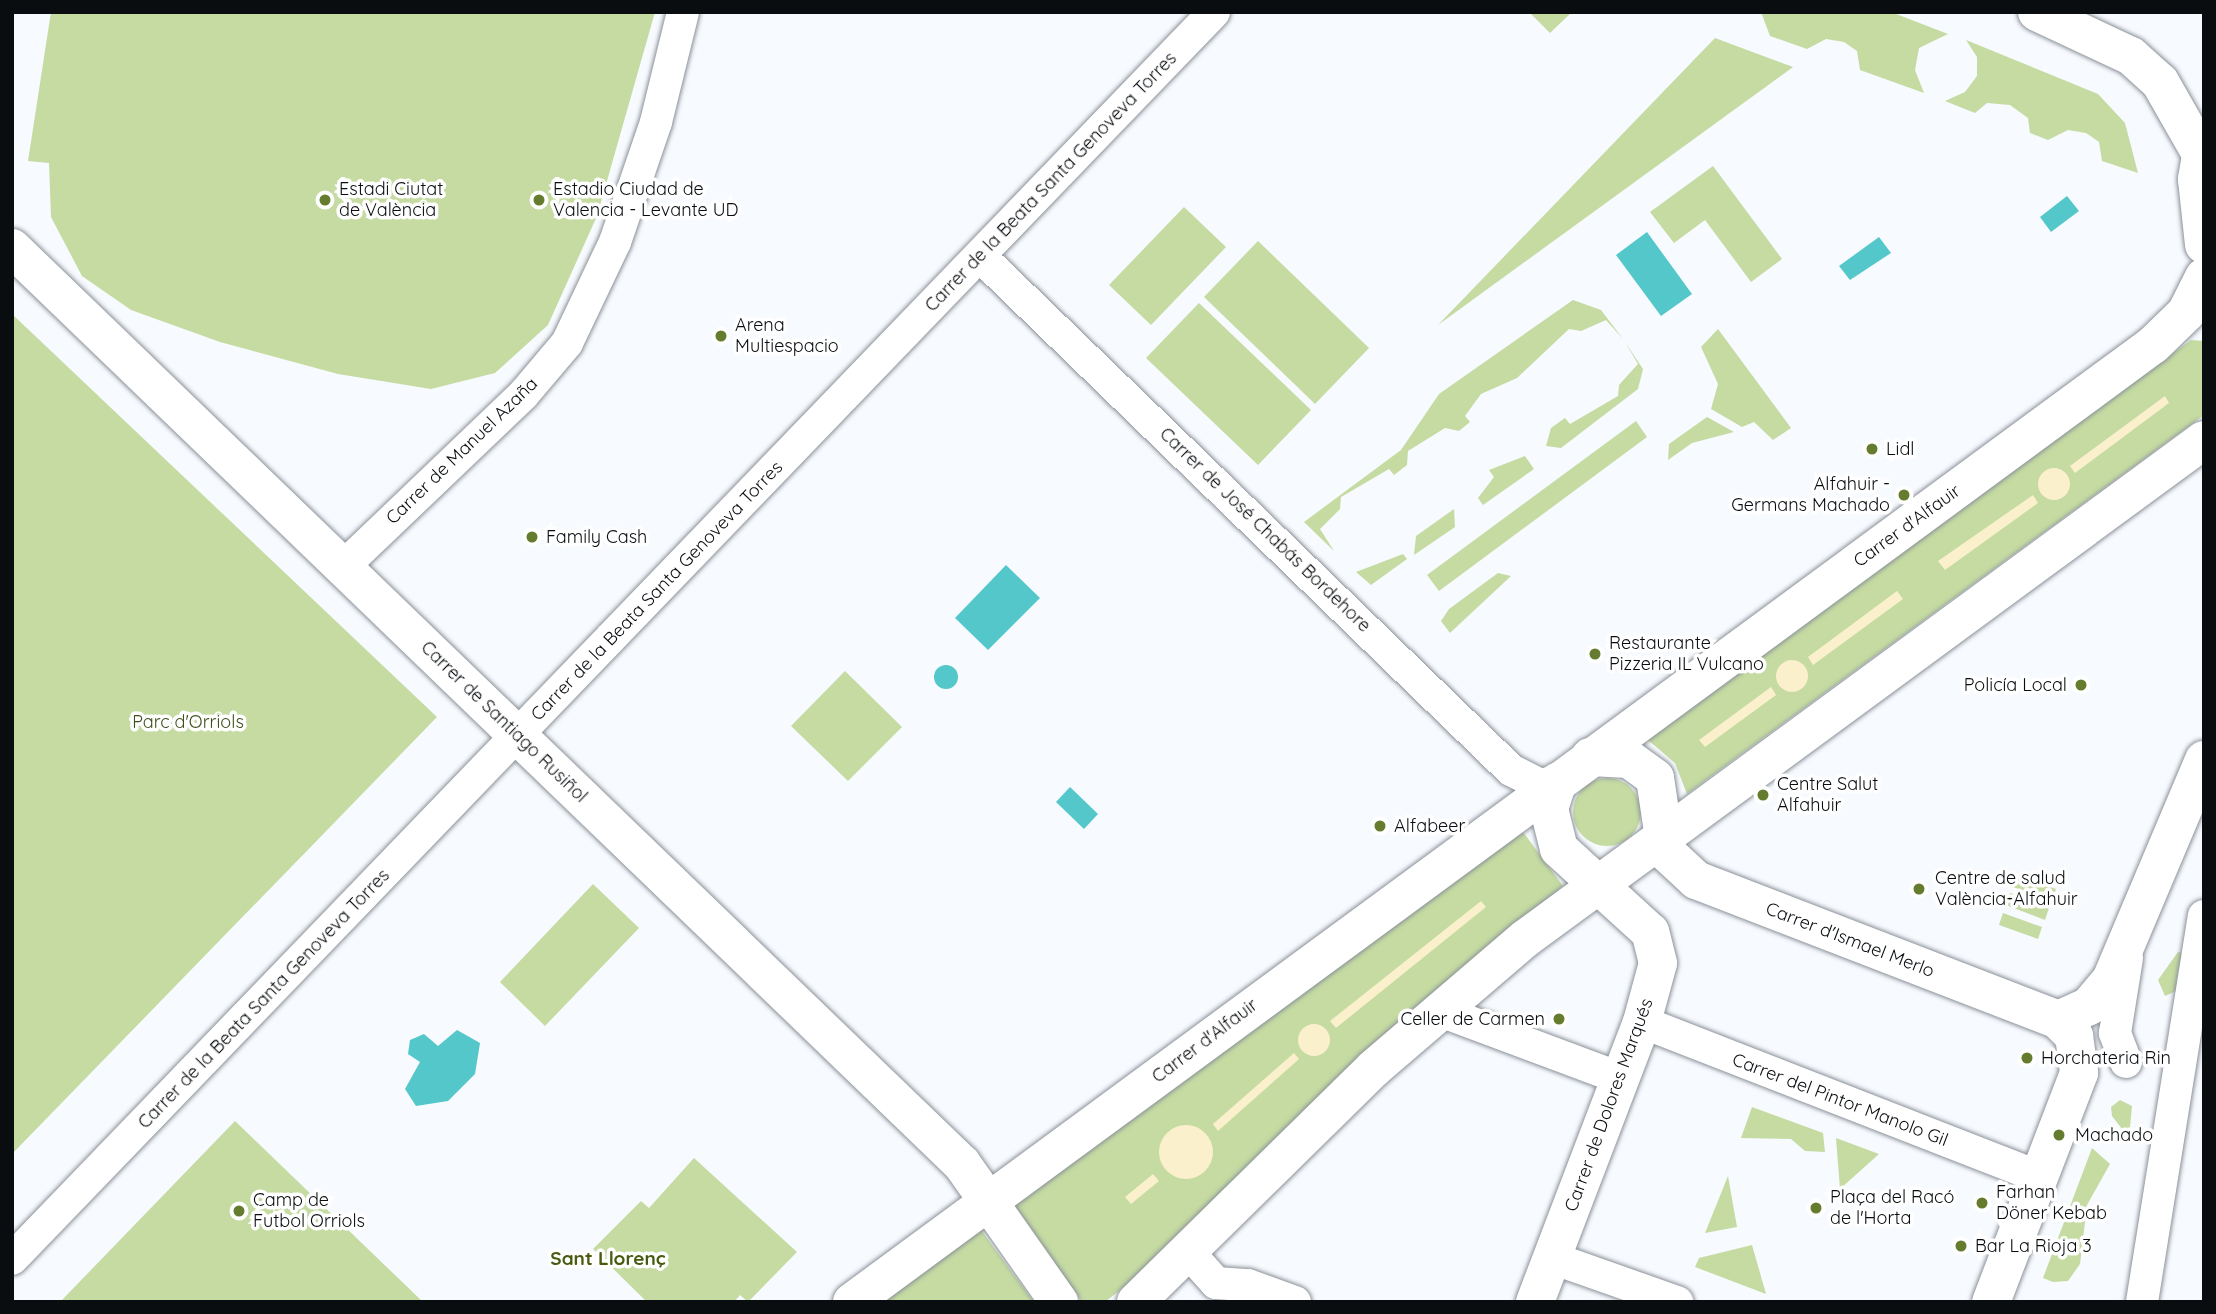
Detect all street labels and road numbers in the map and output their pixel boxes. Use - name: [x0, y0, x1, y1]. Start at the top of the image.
- street label: Carrer de la Beata Santa Genoveva Torres: [921, 48, 1181, 316]
- street label: Carrer de Manuel Azaña: [382, 373, 542, 529]
- street label: Carrer de José Chabás Bordehore: [1155, 423, 1375, 637]
- street label: Carrer de la Beata Santa Genoveva Torres: [527, 457, 787, 725]
- street label: Carrer d'Alfauir: [1849, 480, 1965, 572]
- street label: Carrer de Santiago Rusiñol: [416, 637, 592, 807]
- street label: Carrer de la Beata Santa Genoveva Torres: [134, 865, 394, 1133]
- street label: Carrer d'Ismael Merlo: [1763, 898, 1937, 982]
- street label: Carrer d'Alfauir: [1148, 994, 1262, 1088]
- street label: Carrer de Dolores Marqués: [1560, 996, 1658, 1214]
- street label: Carrer del Pintor Manolo Gil: [1729, 1049, 1951, 1151]

